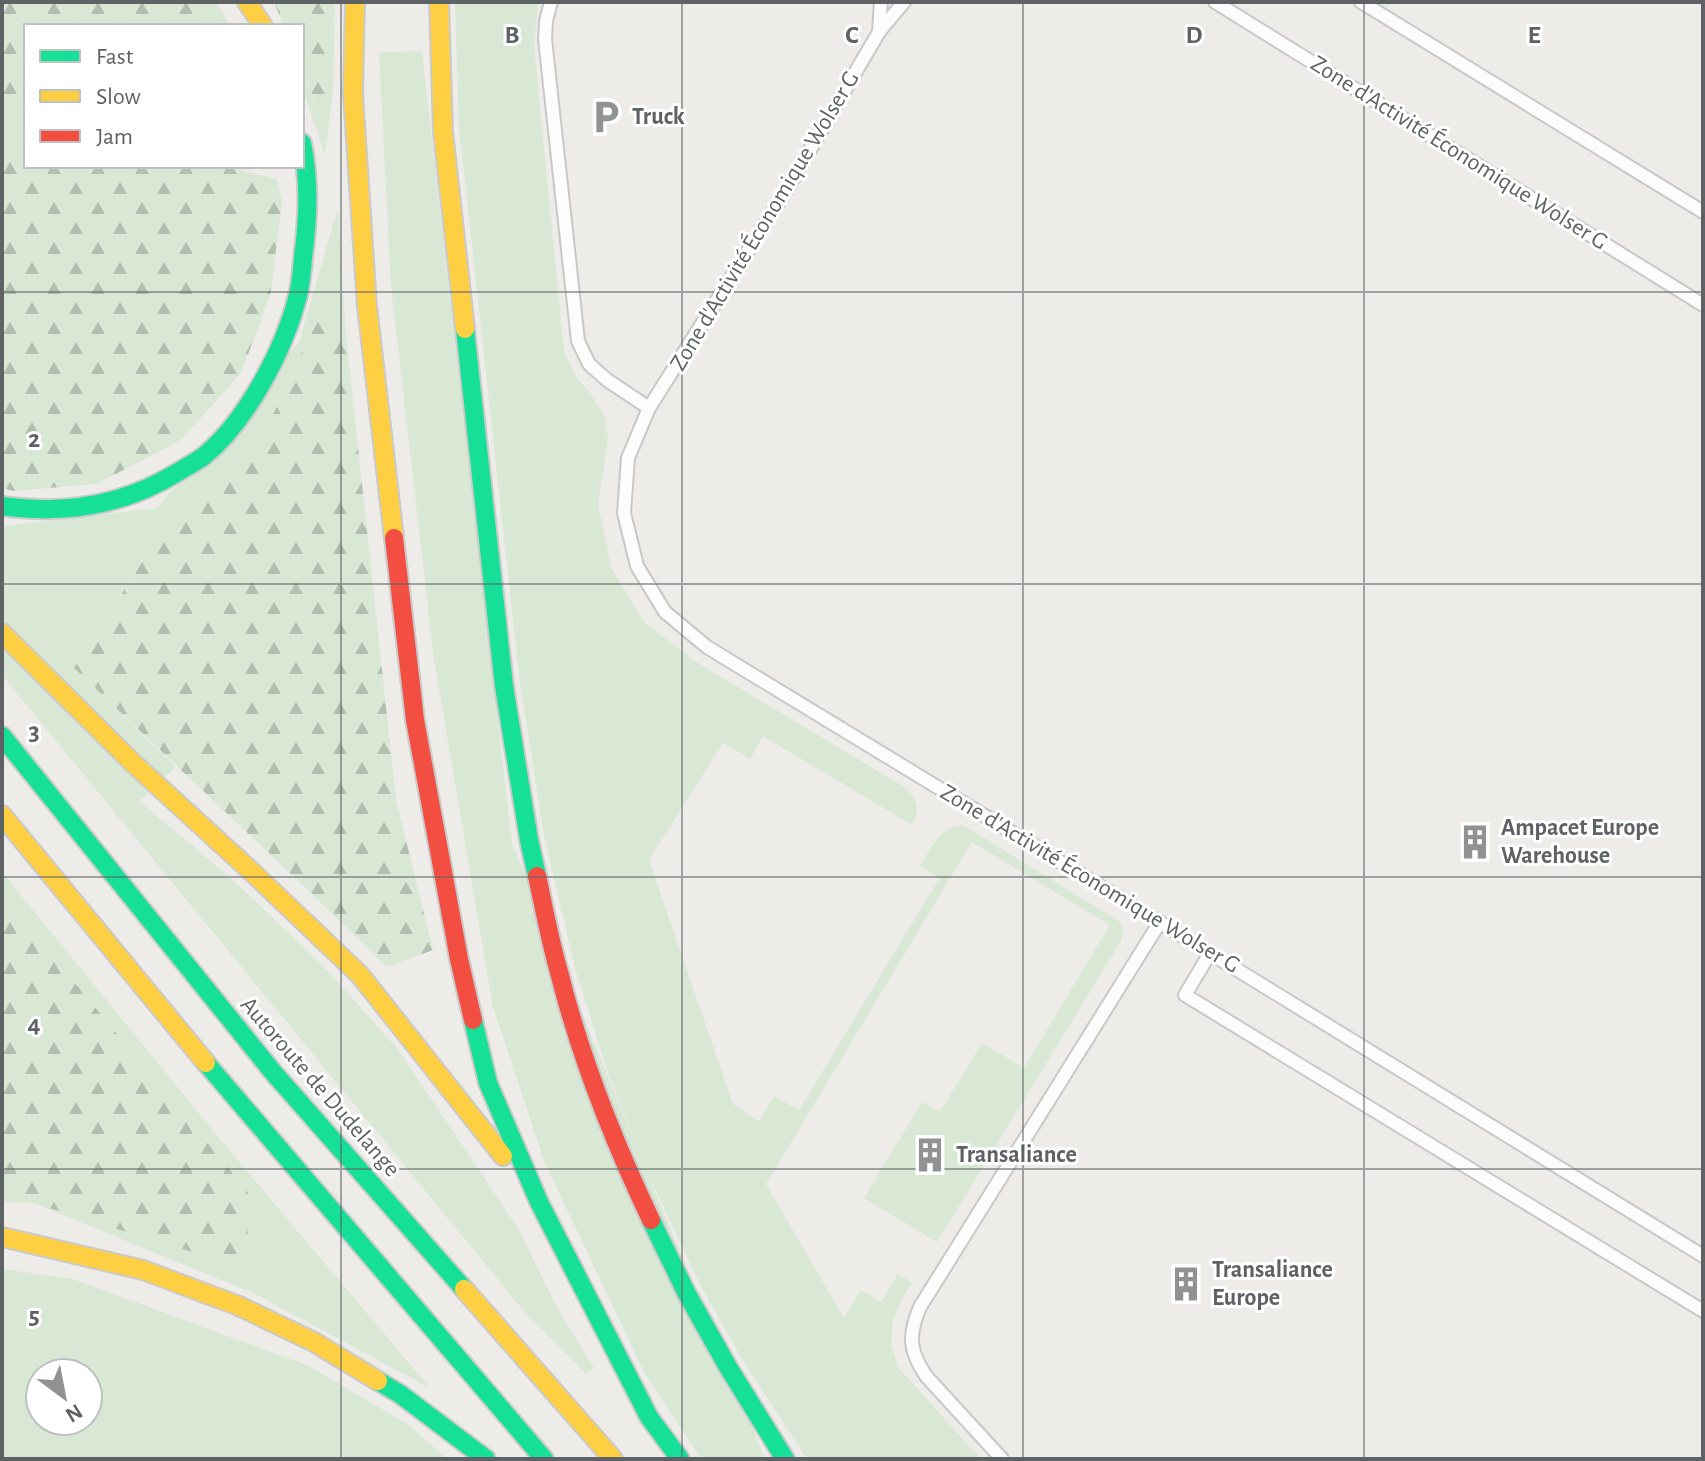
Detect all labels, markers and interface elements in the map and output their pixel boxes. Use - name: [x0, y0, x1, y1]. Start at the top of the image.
- text: B: [504, 22, 520, 48]
- text: C: [845, 22, 859, 48]
- text: D: [1185, 22, 1203, 48]
- text: E: [1527, 22, 1541, 48]
- legend: [24, 24, 304, 168]
- text: Fast: [96, 45, 134, 69]
- street label: Zone d'Activité Économique Wolser G: [1306, 50, 1613, 255]
- street label: Zone d'Activité Économique Wolser G: [664, 66, 864, 375]
- text: Slow: [96, 85, 141, 109]
- parking icon: Truck: [587, 98, 625, 136]
- place label: Truck: [632, 105, 685, 129]
- text: Jam: [96, 125, 133, 149]
- text: 2: [28, 426, 40, 452]
- text: 3: [28, 719, 40, 745]
- street label: Zone d'Activité Économique Wolser G: [936, 778, 1245, 978]
- place label: Ampacet Europe Warehouse: [1501, 816, 1659, 868]
- building icon: Ampacet Europe Warehouse: [1456, 823, 1494, 861]
- street label: Autoroute de Dudelange: [236, 993, 404, 1181]
- text: 4: [27, 1011, 41, 1037]
- building icon: Transaliance: [911, 1136, 949, 1174]
- place label: Transaliance: [956, 1143, 1077, 1167]
- place label: Transaliance Europe: [1212, 1258, 1333, 1310]
- building icon: Transaliance Europe: [1167, 1265, 1205, 1303]
- text: 5: [28, 1303, 40, 1329]
- north arrow: [24, 1357, 104, 1437]
- text: N: [62, 1400, 86, 1426]

